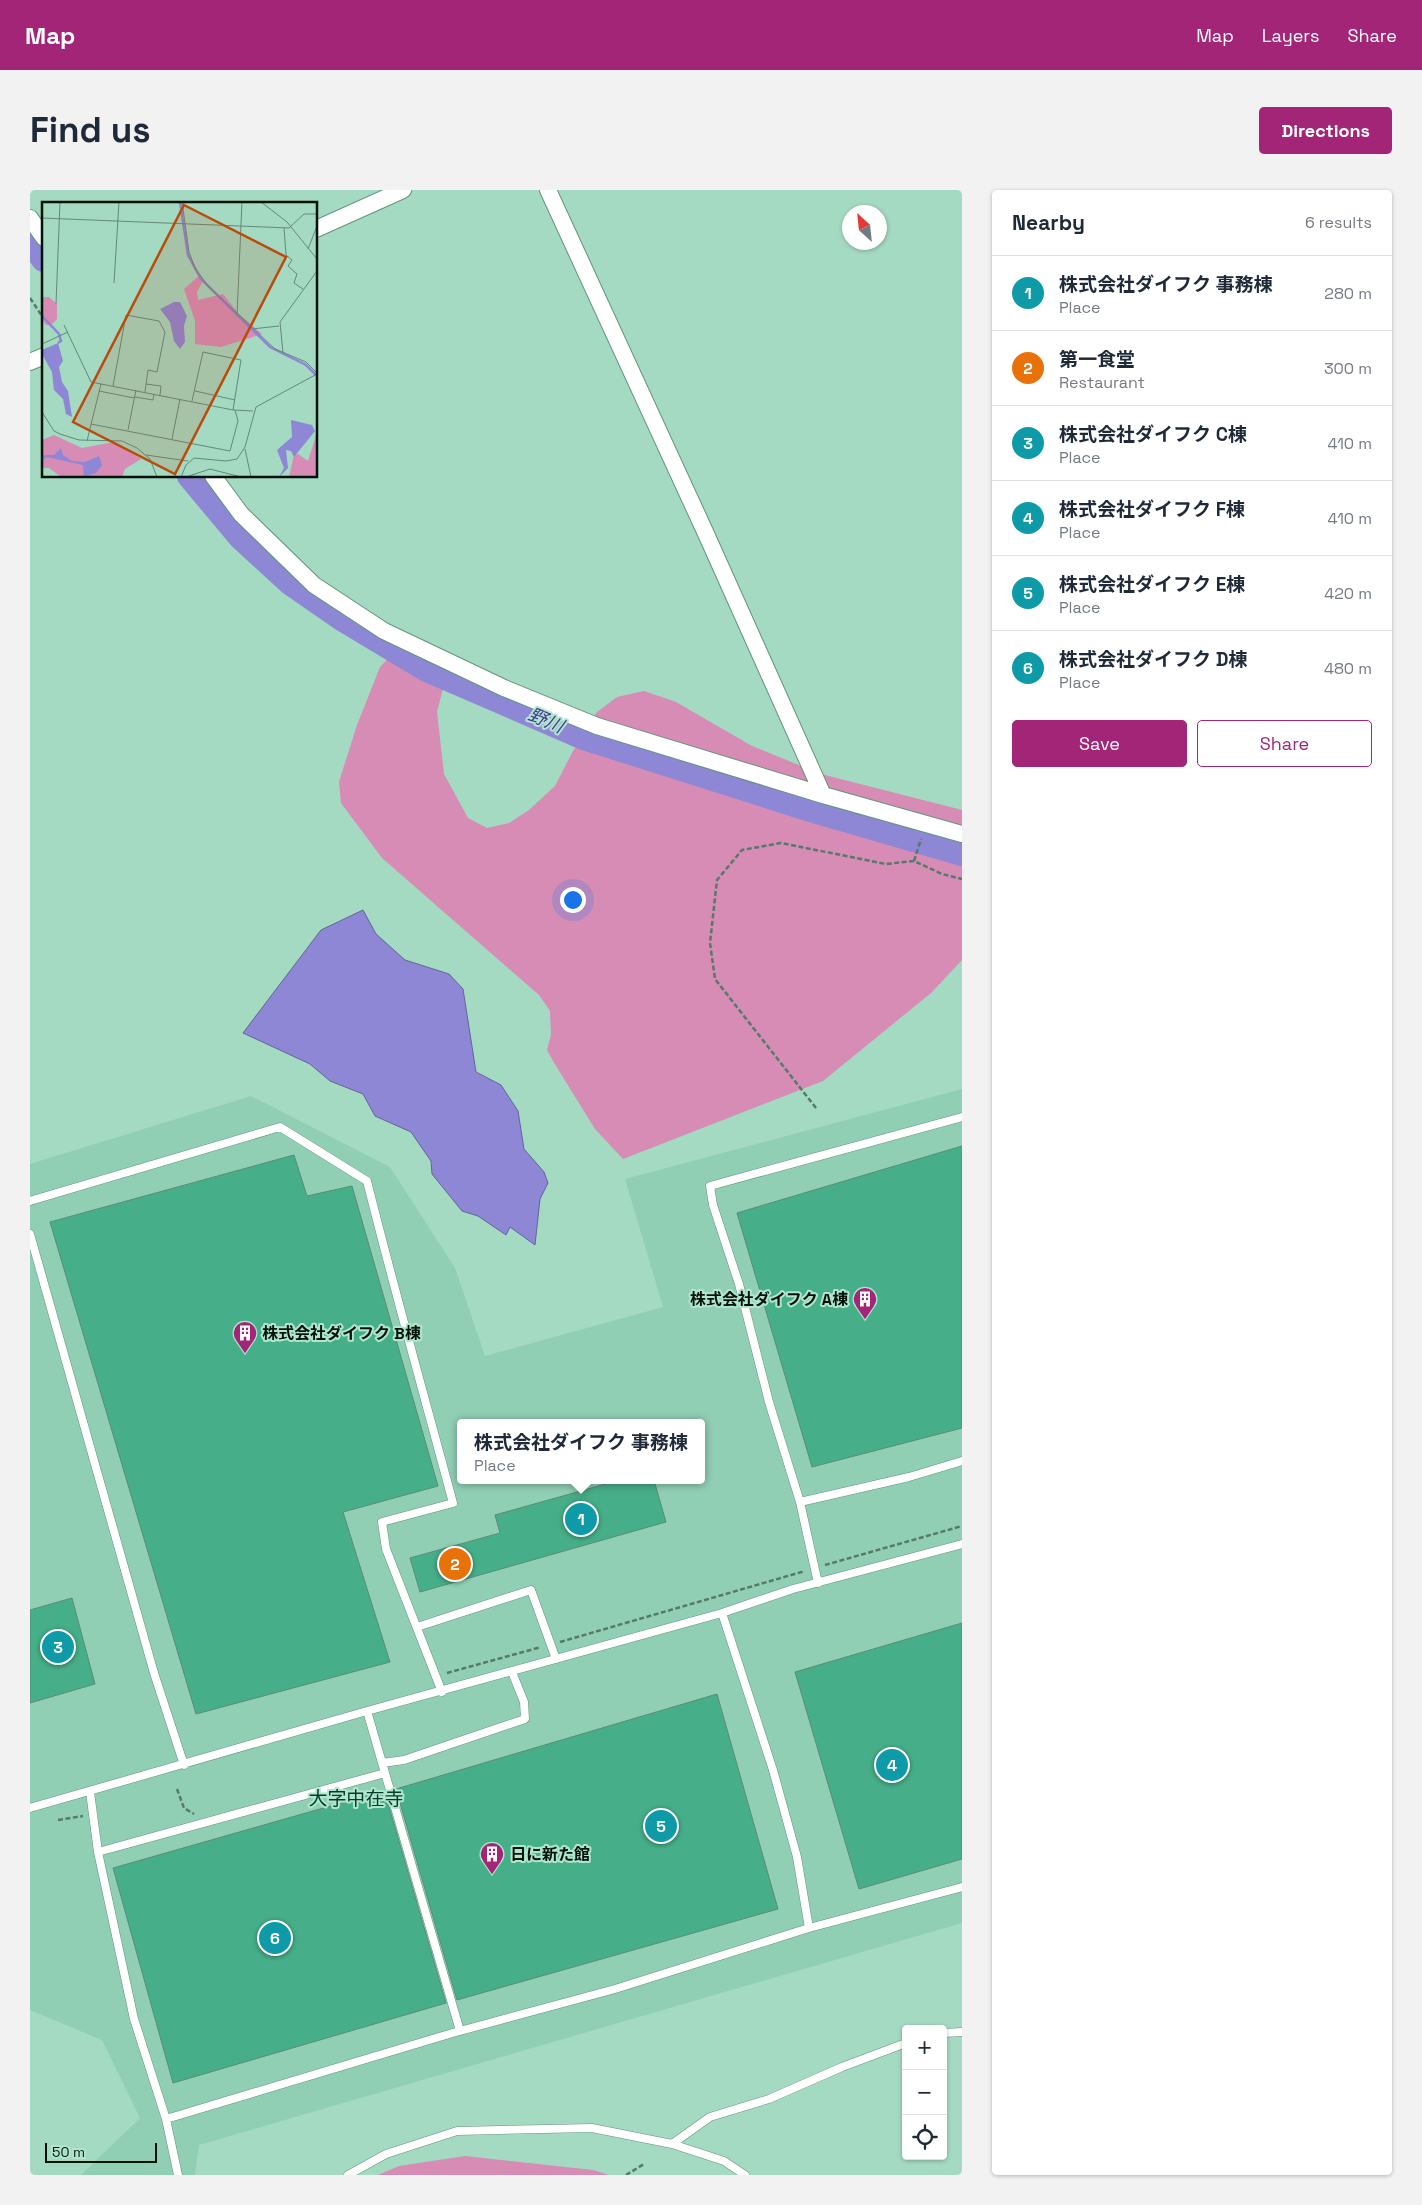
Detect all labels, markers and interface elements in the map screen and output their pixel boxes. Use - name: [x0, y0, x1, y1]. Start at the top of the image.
- text: Map: [25, 20, 75, 51]
- text: Map: [1196, 24, 1234, 47]
- text: Layers: [1262, 24, 1319, 47]
- text: Share: [1347, 24, 1397, 47]
- button: Directions: [1259, 107, 1392, 154]
- text: Find us: [30, 108, 151, 152]
- inset map: [42, 202, 318, 478]
- north arrow: [842, 205, 887, 250]
- text: Nearby: [1012, 209, 1085, 236]
- text: 6 results: [1305, 212, 1372, 233]
- text: 株式会社ダイフク 事務棟: [1059, 272, 1273, 297]
- text: 1: [1024, 283, 1032, 304]
- text: 280 m: [1324, 283, 1372, 304]
- text: Place: [1059, 297, 1101, 318]
- text: 第一食堂: [1059, 347, 1135, 372]
- text: 2: [1023, 358, 1033, 379]
- text: 300 m: [1324, 358, 1372, 379]
- text: Restaurant: [1059, 372, 1145, 393]
- text: 株式会社ダイフク C棟: [1059, 422, 1247, 447]
- text: 3: [1023, 433, 1033, 454]
- text: 410 m: [1328, 433, 1372, 454]
- text: Place: [1059, 447, 1101, 468]
- text: 株式会社ダイフク F棟: [1059, 497, 1245, 522]
- text: 4: [1023, 508, 1033, 529]
- text: 410 m: [1328, 508, 1372, 529]
- text: Place: [1059, 522, 1101, 543]
- text: 株式会社ダイフク E棟: [1059, 572, 1245, 597]
- text: 5: [1023, 583, 1033, 604]
- text: 420 m: [1324, 583, 1372, 604]
- text: Place: [1059, 597, 1101, 618]
- text: 株式会社ダイフク D棟: [1059, 647, 1247, 672]
- text: 6: [1023, 658, 1033, 679]
- text: 480 m: [1324, 658, 1372, 679]
- text: Place: [1059, 672, 1101, 693]
- water label: 野川: [525, 702, 569, 738]
- button: Save: [1012, 720, 1187, 767]
- button: Share: [1197, 720, 1372, 767]
- your location: [560, 887, 586, 913]
- building icon: 株式会社ダイフク A棟: [852, 1286, 878, 1320]
- place label: 株式会社ダイフク A棟: [690, 1289, 848, 1310]
- building icon: 株式会社ダイフク B棟: [232, 1320, 258, 1354]
- place label: 株式会社ダイフク B棟: [262, 1323, 421, 1344]
- popup: [457, 1419, 705, 1484]
- text: 株式会社ダイフク 事務棟: [474, 1430, 688, 1455]
- text: Place: [474, 1455, 516, 1476]
- pin: 1: [565, 1500, 597, 1538]
- pin: 2: [439, 1545, 471, 1583]
- pin: 3: [42, 1628, 74, 1666]
- pin: 4: [876, 1746, 908, 1784]
- district label: 大字中在寺: [308, 1786, 404, 1811]
- pin: 5: [645, 1807, 677, 1845]
- building icon: 日に新た館: [479, 1841, 505, 1875]
- place label: 日に新た館: [510, 1844, 590, 1865]
- pin: 6: [259, 1919, 291, 1957]
- map controls: [902, 2025, 947, 2160]
- button: +: [902, 2025, 947, 2070]
- button: −: [902, 2070, 947, 2115]
- button: locate: [902, 2115, 947, 2160]
- scale bar: [45, 2140, 158, 2163]
- text: 50 m: [52, 2143, 85, 2161]

